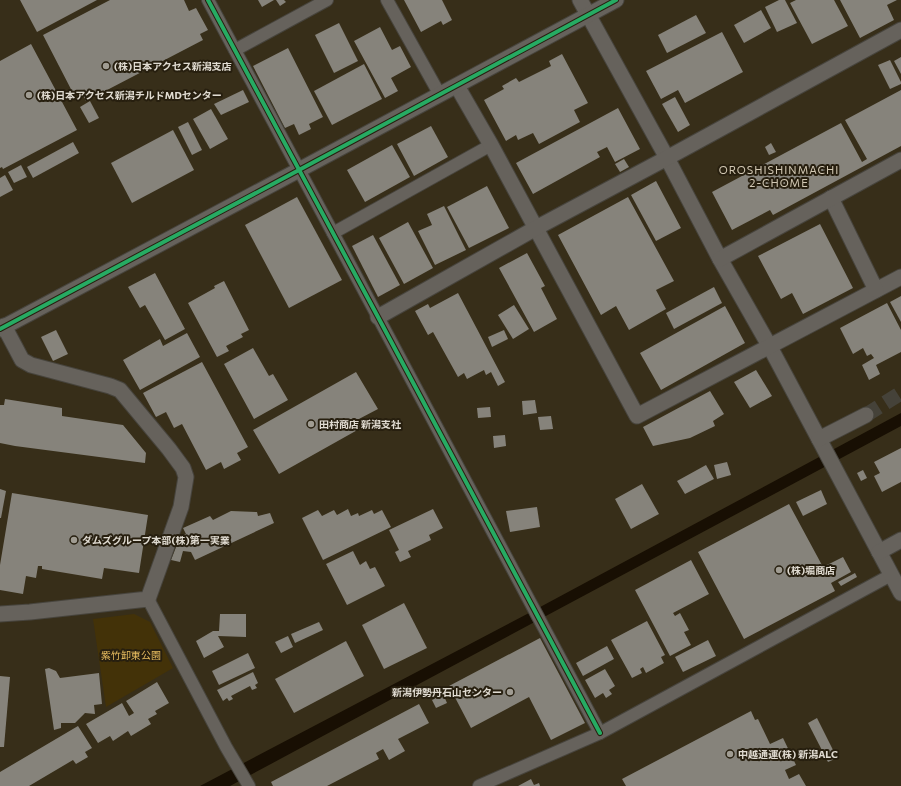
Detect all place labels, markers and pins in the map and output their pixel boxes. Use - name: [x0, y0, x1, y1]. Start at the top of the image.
- place label: (株)日本アクセス新潟支店: [114, 60, 232, 72]
- marker: (株)日本アクセス新潟支店: [101, 61, 111, 71]
- place label: (株)日本アクセス新潟チルドMDセンター: [37, 89, 222, 101]
- marker: (株)日本アクセス新潟チルドMDセンター: [24, 90, 34, 100]
- place label: 田村商店 新潟支社: [319, 418, 402, 430]
- marker: 田村商店 新潟支社: [306, 419, 316, 429]
- place label: ダムズグループ本部(株)第一実業: [82, 534, 230, 546]
- marker: ダムズグループ本部(株)第一実業: [69, 535, 79, 545]
- place label: (株)堀商店: [787, 564, 835, 576]
- marker: (株)堀商店: [774, 565, 784, 575]
- place label: 新潟伊勢丹石山センター: [392, 686, 502, 698]
- marker: 新潟伊勢丹石山センター: [505, 687, 515, 697]
- place label: 中越通運(株) 新潟ALC: [738, 748, 838, 760]
- marker: 中越通運(株) 新潟ALC: [725, 749, 735, 759]

